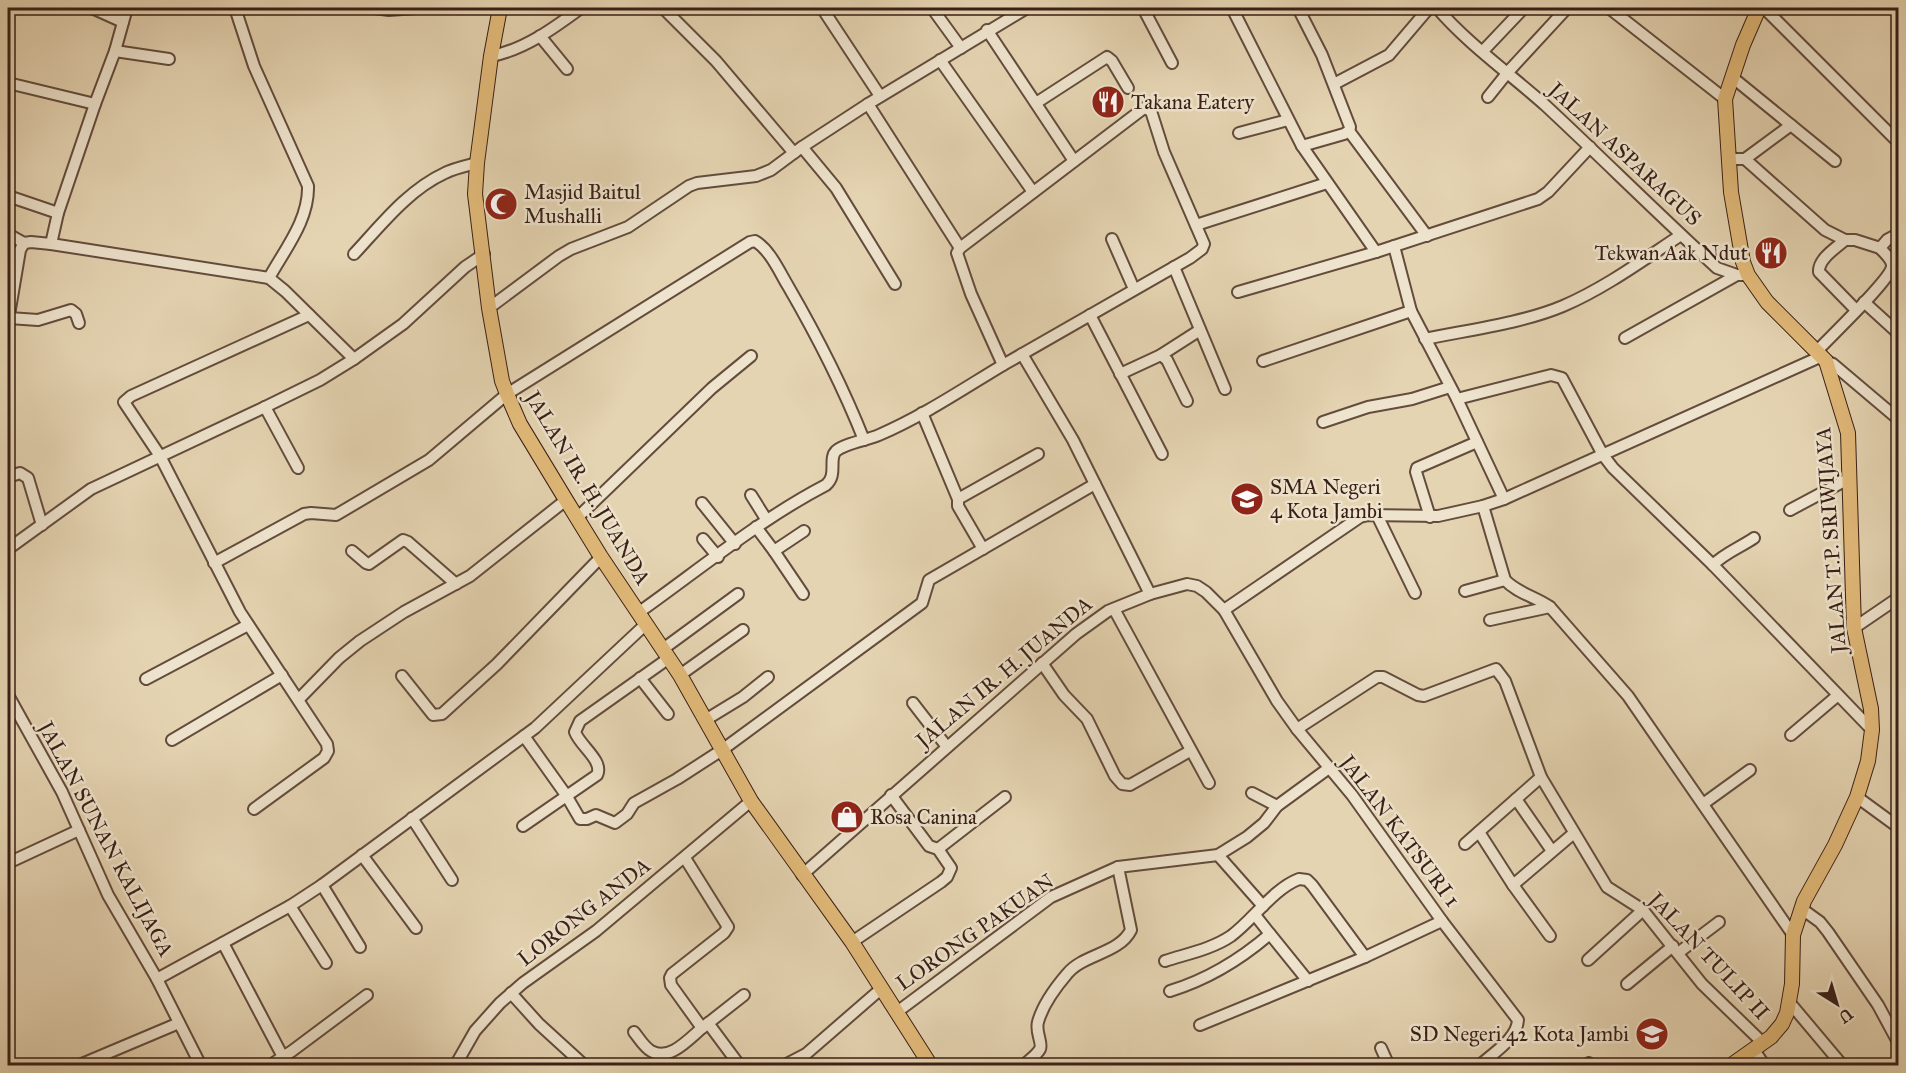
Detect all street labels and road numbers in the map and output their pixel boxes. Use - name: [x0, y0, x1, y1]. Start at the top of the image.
- street label: JALAN ASPARAGUS: [1542, 75, 1707, 231]
- street label: JALAN IR. H. JUANDA: [519, 384, 656, 590]
- street label: JALAN T.P. SRIWIJAYA: [1810, 426, 1852, 656]
- street label: JALAN IR. H. JUANDA: [909, 591, 1097, 755]
- street label: JALAN SUNAN KALIJAGA: [32, 715, 179, 961]
- street label: JALAN KATSURI 1: [1333, 748, 1466, 912]
- street label: LORONG ANDA: [513, 852, 655, 972]
- street label: LORONG PAKUAN: [891, 868, 1059, 996]
- street label: JALAN TULIP II: [1642, 885, 1775, 1025]

